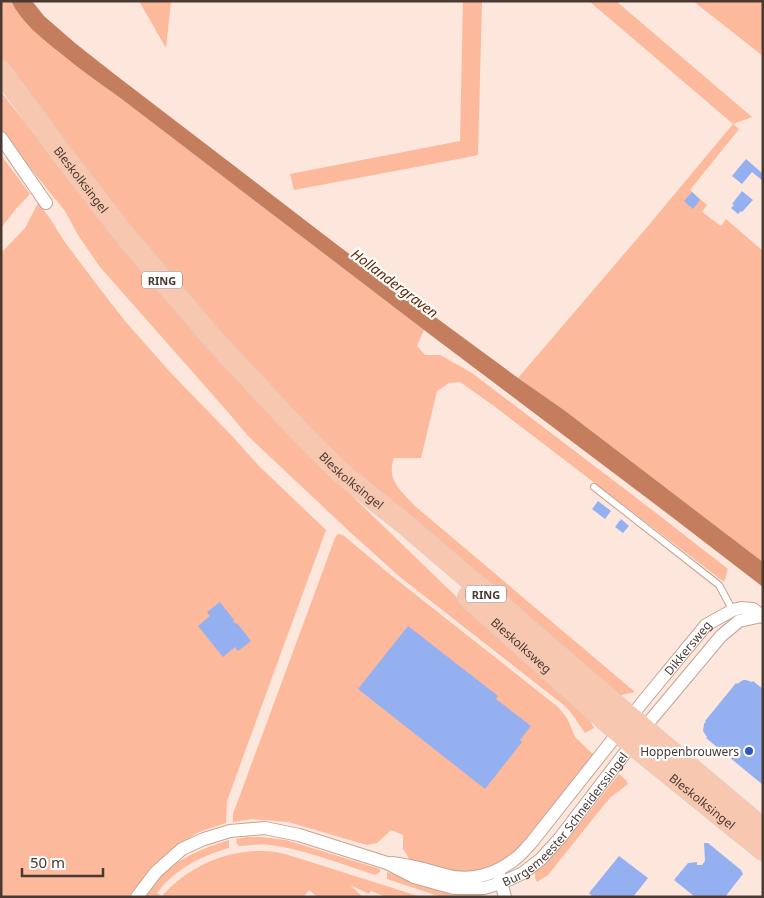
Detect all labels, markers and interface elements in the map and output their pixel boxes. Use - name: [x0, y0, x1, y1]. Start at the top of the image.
- street label: Bleskolksingel: [50, 142, 113, 216]
- water label: Hollandergraven: [348, 244, 442, 322]
- road number: RING: [142, 272, 182, 288]
- street label: Bleskolksingel: [316, 448, 388, 513]
- road number: RING: [466, 586, 506, 602]
- street label: Bleskolksweg: [488, 613, 556, 677]
- street label: Dikkersweg: [660, 617, 715, 678]
- place label: Hoppenbrouwers: [640, 743, 739, 760]
- marker: Hoppenbrouwers: [743, 745, 755, 757]
- street label: Burgemeester Schneiderssingel: [499, 748, 631, 890]
- street label: Bleskolksingel: [666, 769, 739, 833]
- scale bar: [22, 846, 104, 878]
- text: 50 m: [30, 852, 65, 872]

